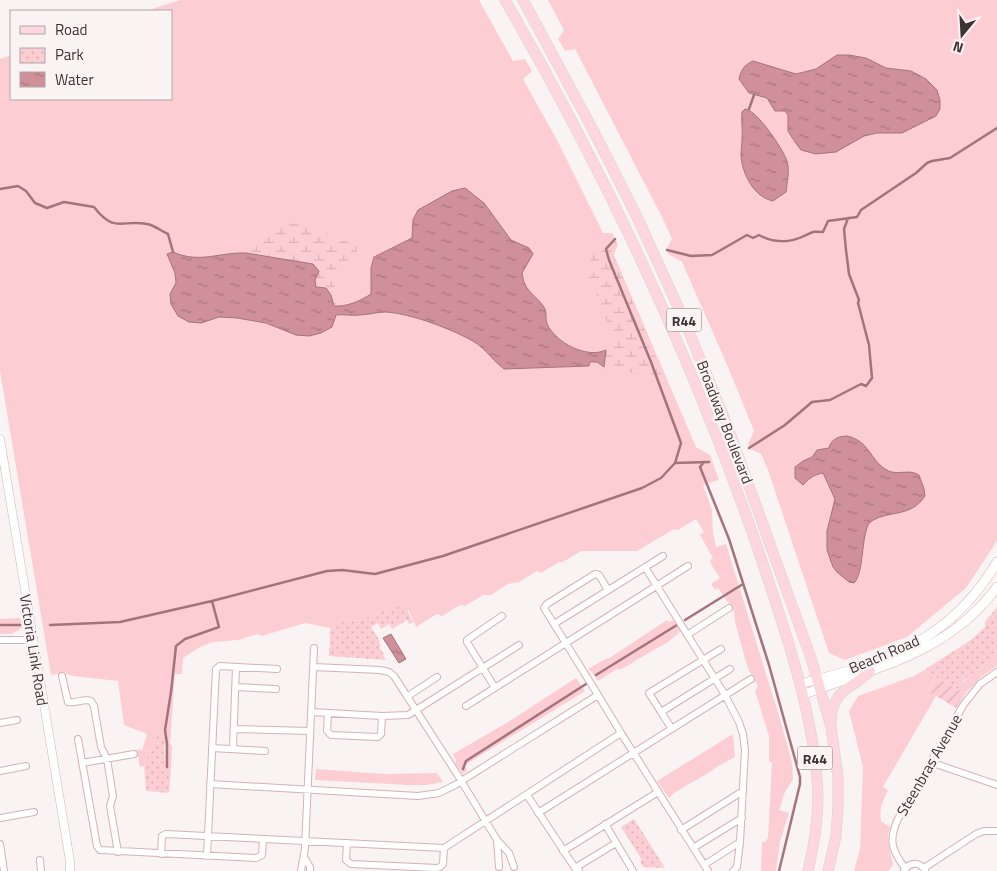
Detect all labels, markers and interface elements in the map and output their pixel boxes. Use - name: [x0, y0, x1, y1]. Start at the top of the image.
- legend: [10, 10, 172, 100]
- north arrow: [937, 10, 987, 60]
- text: Road: [55, 18, 87, 41]
- text: N: [950, 36, 966, 59]
- text: Park: [55, 43, 84, 66]
- text: Water: [55, 68, 94, 91]
- road number: R44: [666, 308, 702, 332]
- street label: Broadway Boulevard: [691, 357, 759, 487]
- street label: Victoria Link Road: [14, 593, 54, 707]
- street label: Beach Road: [845, 629, 923, 679]
- street label: Steenbras Avenue: [890, 710, 968, 820]
- road number: R44: [798, 746, 832, 770]

